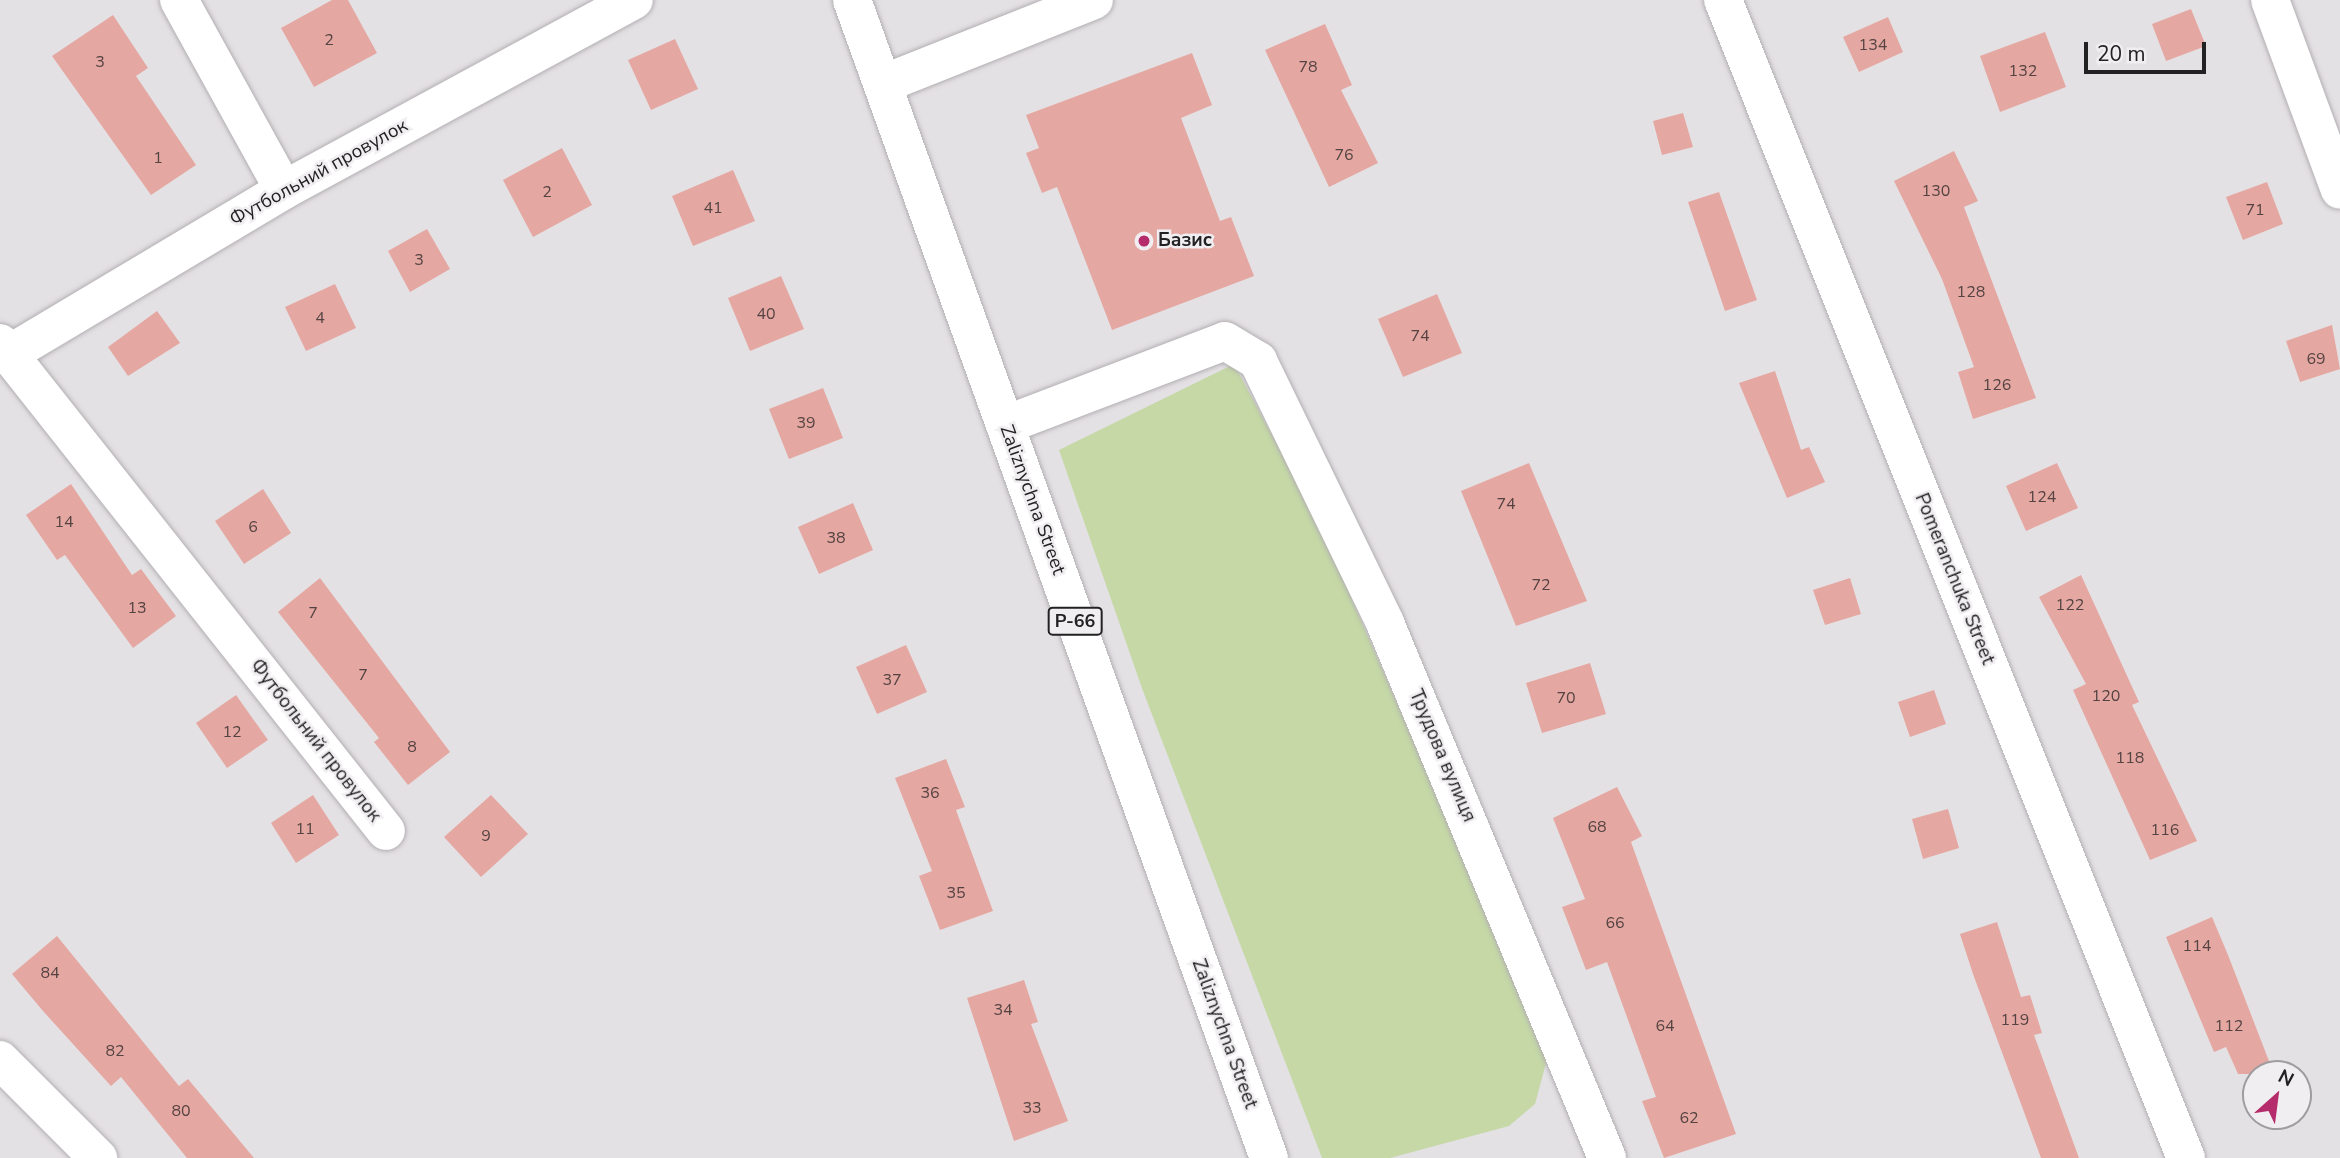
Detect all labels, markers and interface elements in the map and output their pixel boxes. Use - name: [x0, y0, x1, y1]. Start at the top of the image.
- scale bar: [2088, 28, 2210, 72]
- house number: 2: [324, 30, 334, 50]
- house number: 134: [1859, 35, 1887, 55]
- text: 20 m: [2097, 40, 2146, 68]
- house number: 3: [95, 52, 105, 72]
- house number: 78: [1298, 57, 1318, 77]
- house number: 132: [2009, 61, 2037, 81]
- street label: Футбольний провулок: [226, 115, 412, 231]
- house number: 76: [1334, 145, 1354, 165]
- house number: 1: [153, 148, 163, 168]
- house number: 130: [1922, 181, 1950, 201]
- house number: 2: [542, 182, 552, 202]
- house number: 41: [703, 198, 723, 218]
- house number: 71: [2245, 200, 2265, 220]
- place label: Базис: [1158, 230, 1212, 252]
- marker: Базис: [1136, 233, 1152, 249]
- house number: 3: [414, 250, 424, 270]
- house number: 128: [1957, 282, 1985, 302]
- house number: 40: [756, 304, 776, 324]
- house number: 4: [315, 308, 325, 328]
- house number: 74: [1410, 326, 1430, 346]
- house number: 69: [2306, 349, 2326, 369]
- house number: 126: [1983, 375, 2011, 395]
- house number: 39: [796, 413, 816, 433]
- street label: Zaliznychna Street: [994, 422, 1070, 578]
- house number: 124: [2028, 487, 2056, 507]
- street label: Pomeranchuka Street: [1909, 490, 1999, 668]
- house number: 74: [1496, 494, 1516, 514]
- house number: 14: [54, 512, 74, 532]
- house number: 6: [248, 517, 258, 537]
- house number: 38: [826, 528, 846, 548]
- house number: 72: [1531, 575, 1551, 595]
- house number: 122: [2056, 595, 2084, 615]
- house number: 13: [127, 598, 147, 618]
- house number: 7: [308, 603, 318, 623]
- road number: Р-66: [1047, 606, 1103, 636]
- street label: Футбольний провулок: [245, 655, 385, 827]
- house number: 7: [358, 665, 368, 685]
- house number: 37: [882, 670, 902, 690]
- street label: Трудова вулиця: [1404, 686, 1480, 826]
- house number: 120: [2092, 686, 2120, 706]
- house number: 70: [1556, 688, 1576, 708]
- house number: 12: [222, 722, 242, 742]
- house number: 8: [407, 737, 417, 757]
- house number: 118: [2116, 748, 2144, 768]
- house number: 36: [920, 783, 940, 803]
- house number: 68: [1587, 817, 1607, 837]
- house number: 11: [295, 819, 315, 839]
- house number: 116: [2151, 820, 2179, 840]
- house number: 9: [481, 826, 491, 846]
- house number: 35: [946, 883, 966, 903]
- house number: 66: [1605, 913, 1625, 933]
- house number: 114: [2183, 936, 2211, 956]
- street label: Zaliznychna Street: [1186, 956, 1262, 1112]
- house number: 84: [40, 963, 60, 983]
- house number: 34: [993, 1000, 1013, 1020]
- house number: 119: [2001, 1010, 2029, 1030]
- house number: 64: [1655, 1016, 1675, 1036]
- house number: 112: [2215, 1016, 2243, 1036]
- house number: 82: [105, 1041, 125, 1061]
- north arrow: [2242, 1060, 2312, 1130]
- text: N: [2274, 1063, 2298, 1093]
- house number: 33: [1022, 1098, 1042, 1118]
- house number: 80: [171, 1101, 191, 1121]
- house number: 62: [1679, 1108, 1699, 1128]

